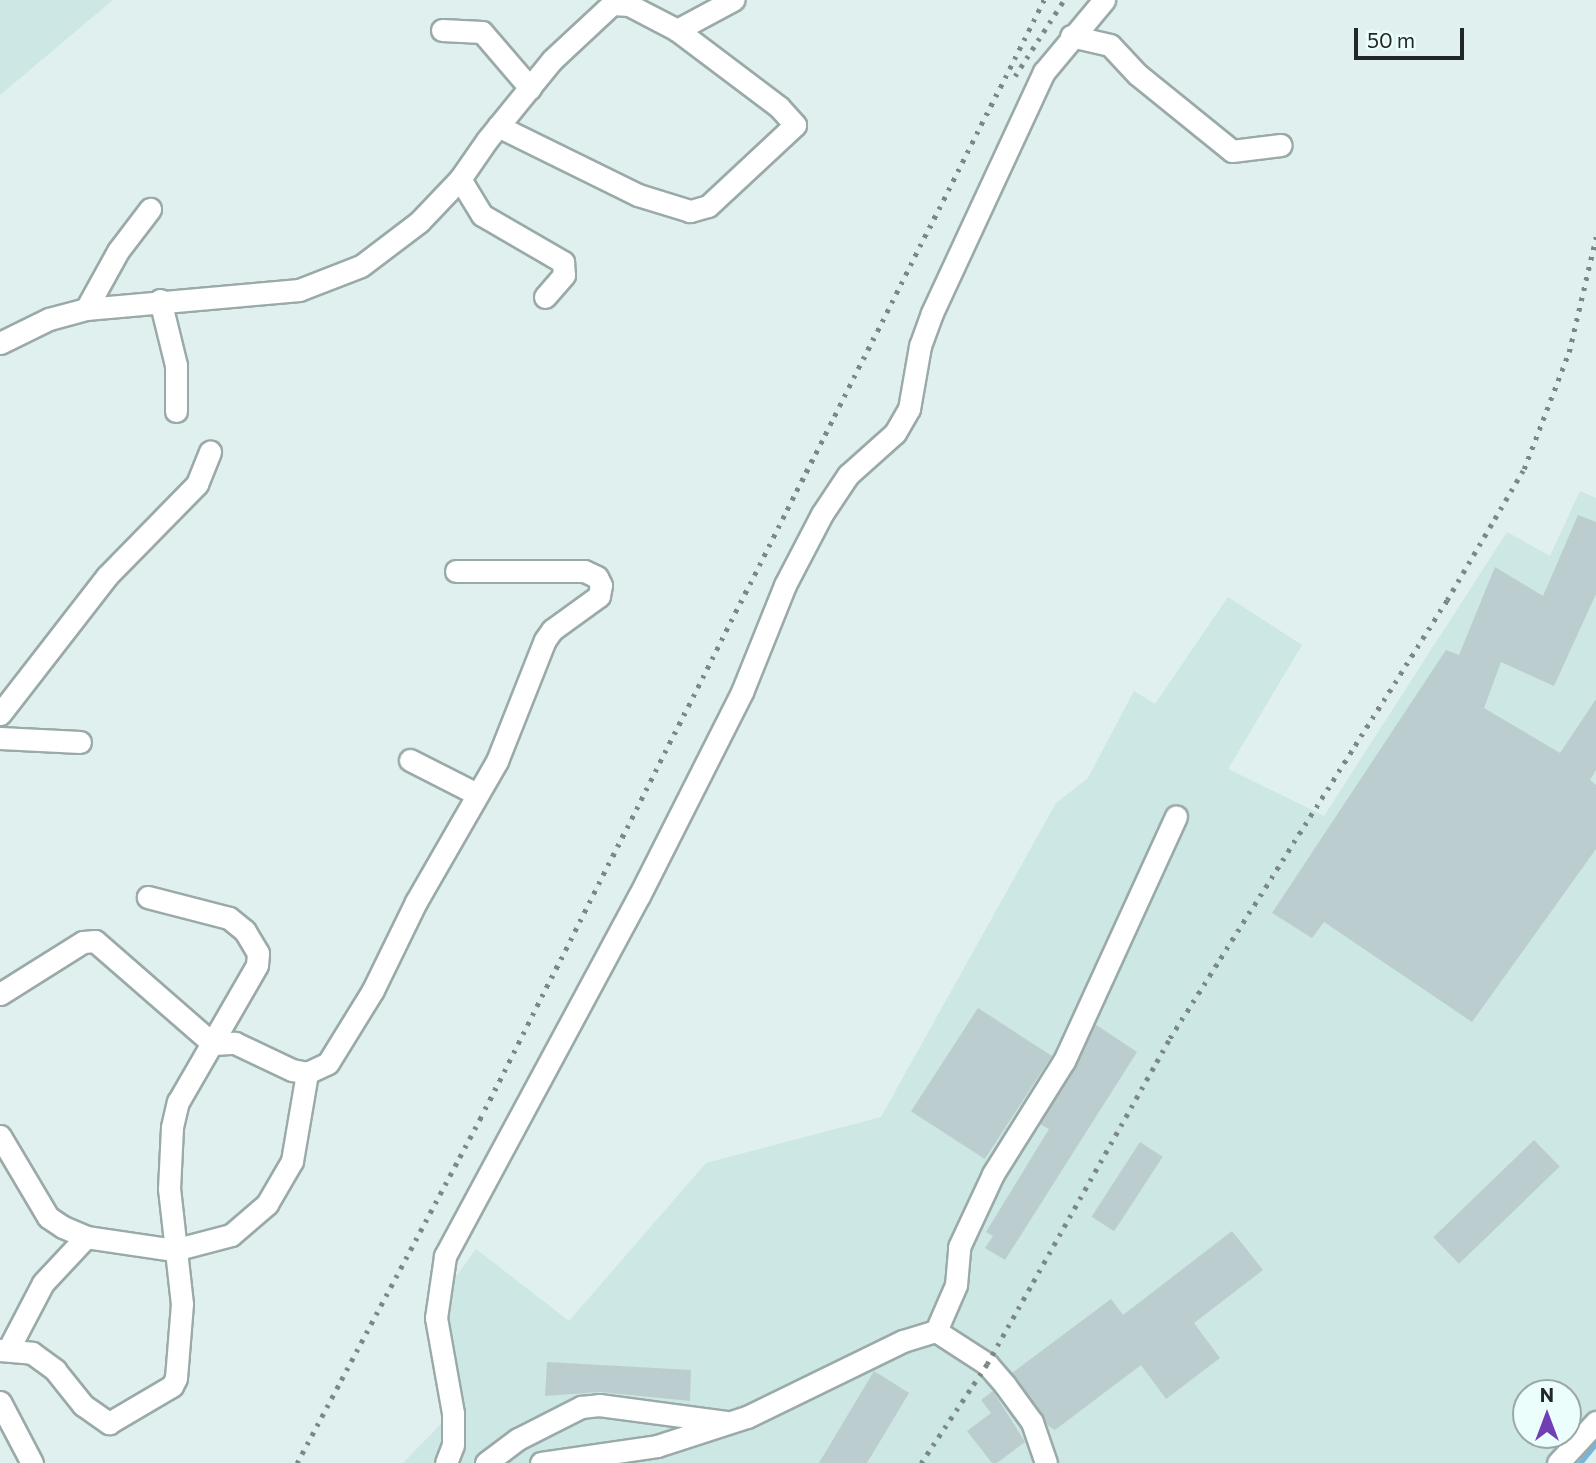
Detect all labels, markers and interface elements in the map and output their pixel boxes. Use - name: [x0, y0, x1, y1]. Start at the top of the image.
- scale bar: [1358, 14, 1468, 58]
- text: 50 m: [1367, 27, 1415, 52]
- north arrow: [1512, 1379, 1582, 1449]
- text: N: [1540, 1383, 1554, 1406]

